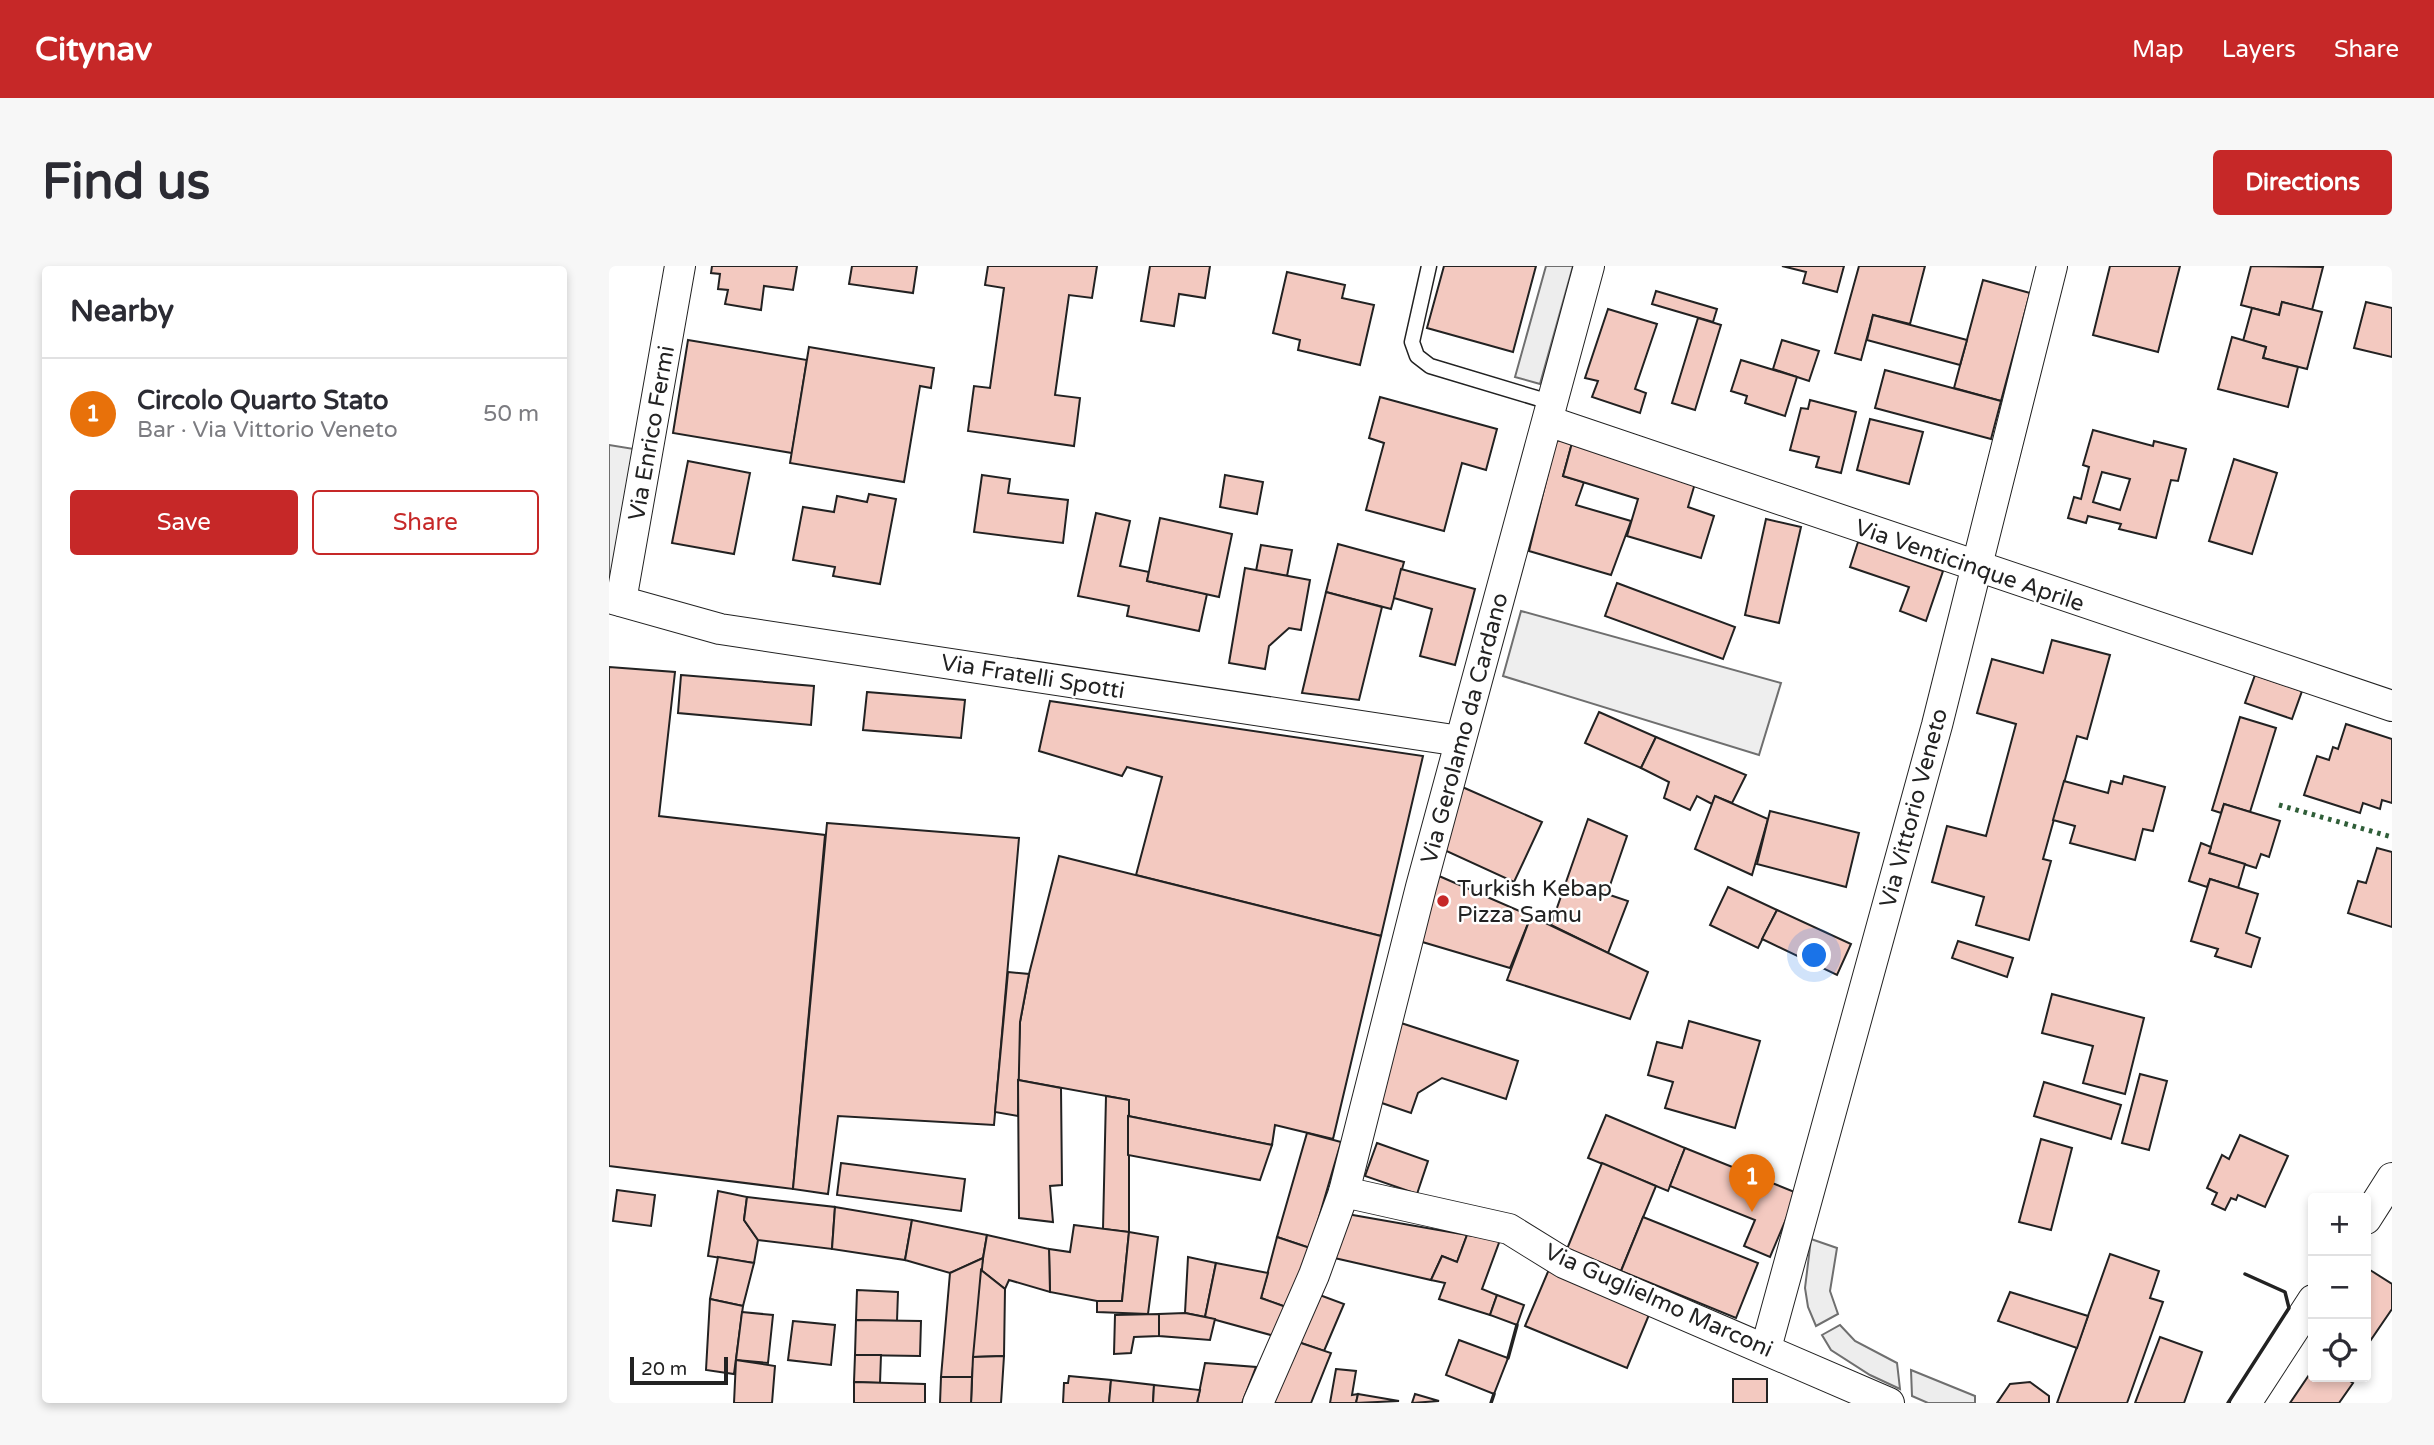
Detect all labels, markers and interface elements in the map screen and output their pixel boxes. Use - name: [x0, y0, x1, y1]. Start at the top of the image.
- text: Citynav: [35, 30, 152, 69]
- text: Map: [2132, 35, 2184, 64]
- text: Layers: [2222, 35, 2296, 64]
- text: Share: [2334, 35, 2399, 64]
- button: Directions: [2213, 150, 2392, 215]
- text: Find us: [42, 153, 210, 212]
- text: Nearby: [70, 293, 174, 330]
- street label: Via Enrico Fermi: [623, 343, 681, 523]
- text: Circolo Quarto Stato: [137, 385, 389, 416]
- text: 1: [86, 400, 100, 428]
- text: 50 m: [483, 400, 539, 428]
- text: Bar · Via Vittorio Veneto: [137, 416, 398, 444]
- button: Save: [70, 490, 298, 555]
- button: Share: [312, 490, 539, 555]
- street label: Via Venticinque Aprile: [1851, 514, 2088, 618]
- street label: Via Gerolamo da Cardano: [1415, 590, 1515, 867]
- street label: Via Fratelli Spotti: [939, 649, 1127, 705]
- street label: Via Vittorio Veneto: [1874, 706, 1954, 911]
- place label: Turkish Kebap Pizza Samu: [1457, 875, 1612, 929]
- marker: Turkish Kebap Pizza Samu: [1435, 893, 1451, 909]
- your location: [1797, 938, 1831, 972]
- pin: 1: [1729, 1154, 1775, 1212]
- map controls: [2308, 1193, 2371, 1382]
- button: +: [2308, 1193, 2371, 1256]
- street label: Via Guglielmo Marconi: [1540, 1238, 1777, 1364]
- button: −: [2308, 1256, 2371, 1319]
- button: locate: [2308, 1319, 2371, 1382]
- scale bar: [630, 1354, 728, 1386]
- text: 20 m: [641, 1358, 687, 1380]

